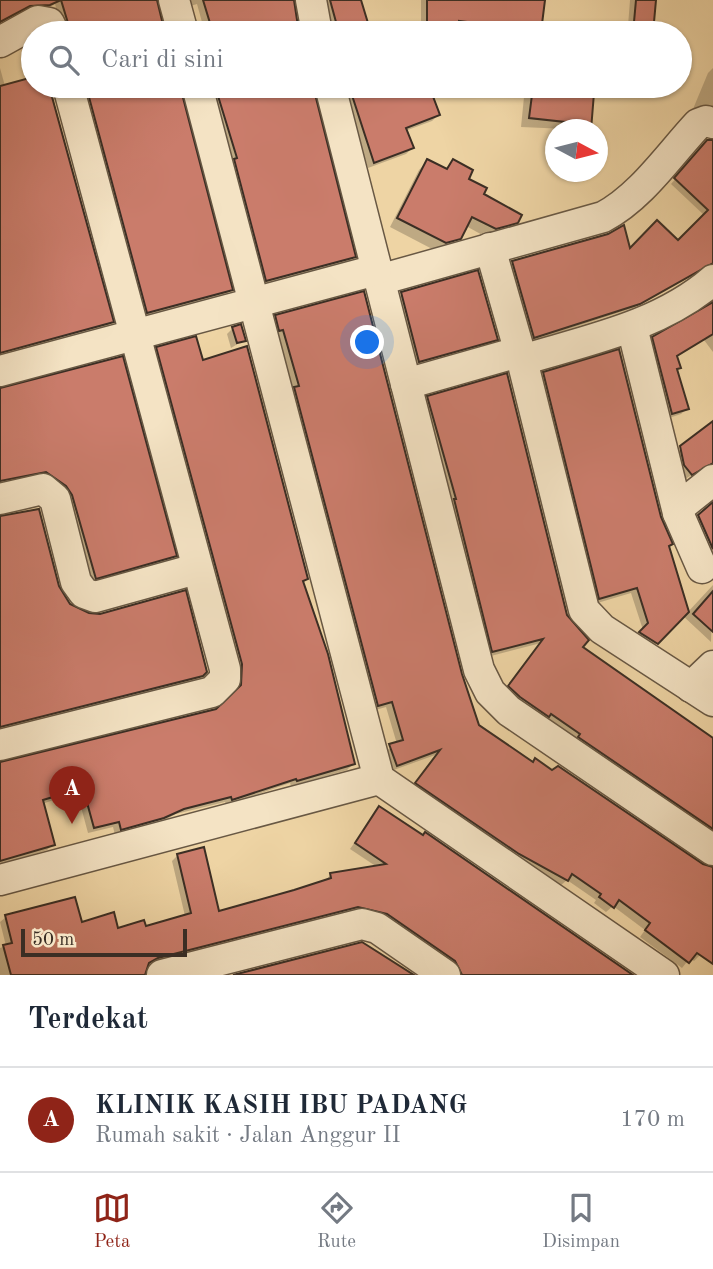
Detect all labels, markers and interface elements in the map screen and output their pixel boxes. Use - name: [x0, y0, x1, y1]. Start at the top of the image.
- search box: [21, 21, 692, 98]
- icon: search: [45, 41, 83, 79]
- text: Cari di sini: [101, 47, 223, 73]
- north arrow: [545, 119, 608, 182]
- your location: [350, 325, 384, 359]
- pin: A: [49, 766, 95, 824]
- scale bar: [21, 926, 187, 958]
- text: 50 m: [32, 931, 74, 950]
- text: Terdekat: [28, 1005, 148, 1035]
- text: KLINIK KASIH IBU PADANG: [95, 1093, 467, 1119]
- text: A: [42, 1108, 60, 1131]
- text: 170 m: [620, 1108, 685, 1131]
- text: Rumah sakit · Jalan Anggur II: [95, 1124, 401, 1147]
- tab: Peta: [93, 1189, 131, 1254]
- tab: Rute: [317, 1189, 356, 1254]
- tab: Disimpan: [542, 1189, 620, 1254]

